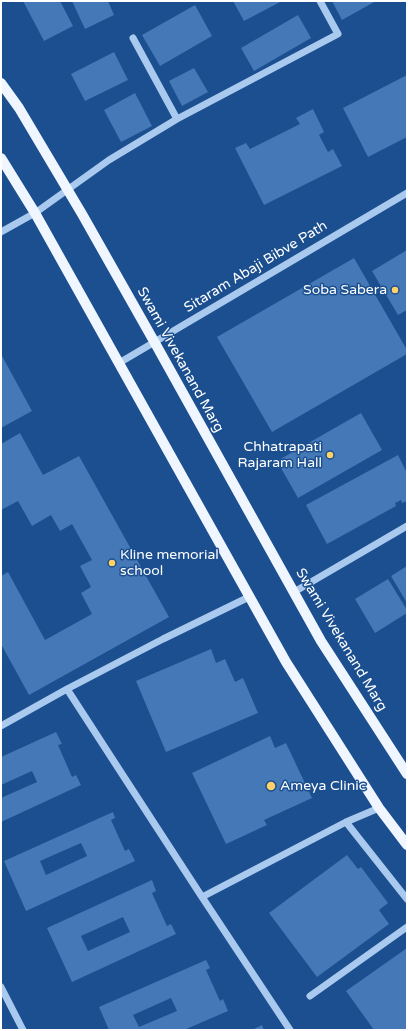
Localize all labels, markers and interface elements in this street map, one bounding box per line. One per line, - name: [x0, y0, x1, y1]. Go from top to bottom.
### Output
- street label: Sitaram Abaji Bibve Path: [181, 218, 331, 316]
- place label: Soba Sabera: [303, 282, 387, 298]
- street label: Swami Vivekanand Marg: [133, 284, 227, 436]
- marker: Soba Sabera: [390, 285, 400, 295]
- place label: Chhatrapati Rajaram Hall: [238, 439, 322, 472]
- marker: Chhatrapati Rajaram Hall: [325, 450, 335, 460]
- place label: Kline memorial school: [120, 547, 219, 580]
- marker: Kline memorial school: [107, 558, 117, 568]
- street label: Swami Vivekanand Marg: [292, 566, 390, 714]
- place label: Ameya Clinic: [280, 778, 366, 794]
- marker: Ameya Clinic: [265, 780, 277, 792]

